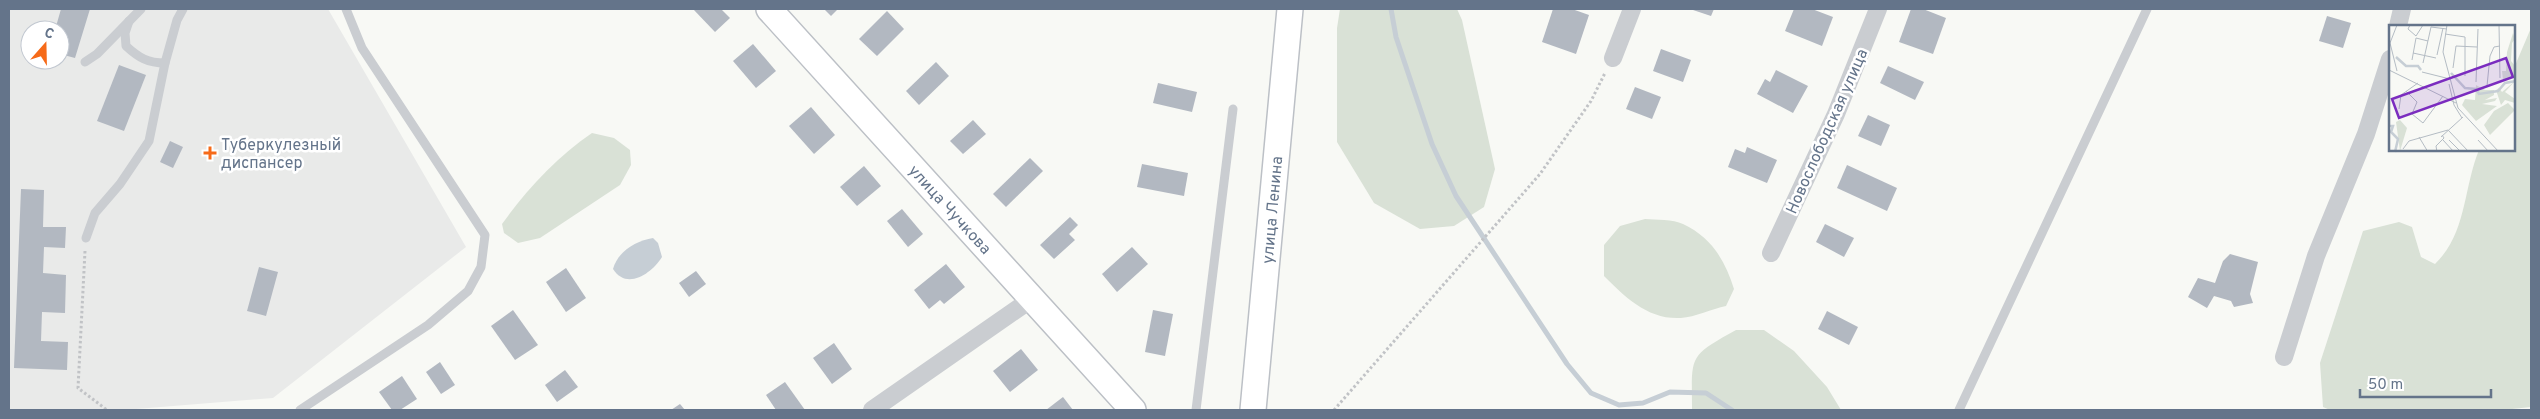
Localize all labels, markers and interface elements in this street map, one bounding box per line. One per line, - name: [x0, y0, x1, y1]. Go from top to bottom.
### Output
- north arrow: [20, 20, 70, 70]
- text: С: [42, 25, 56, 44]
- inset map: [2389, 25, 2515, 151]
- street label: Новослободская улица: [1782, 46, 1873, 217]
- place label: Туберкулезный диспансер: [221, 136, 341, 174]
- marker: Туберкулезный диспансер: [203, 146, 217, 160]
- street label: улица Ленина: [1259, 155, 1288, 265]
- street label: улица Чучкова: [903, 161, 995, 259]
- scale bar: [2360, 366, 2491, 398]
- text: 50 m: [2368, 376, 2403, 395]

